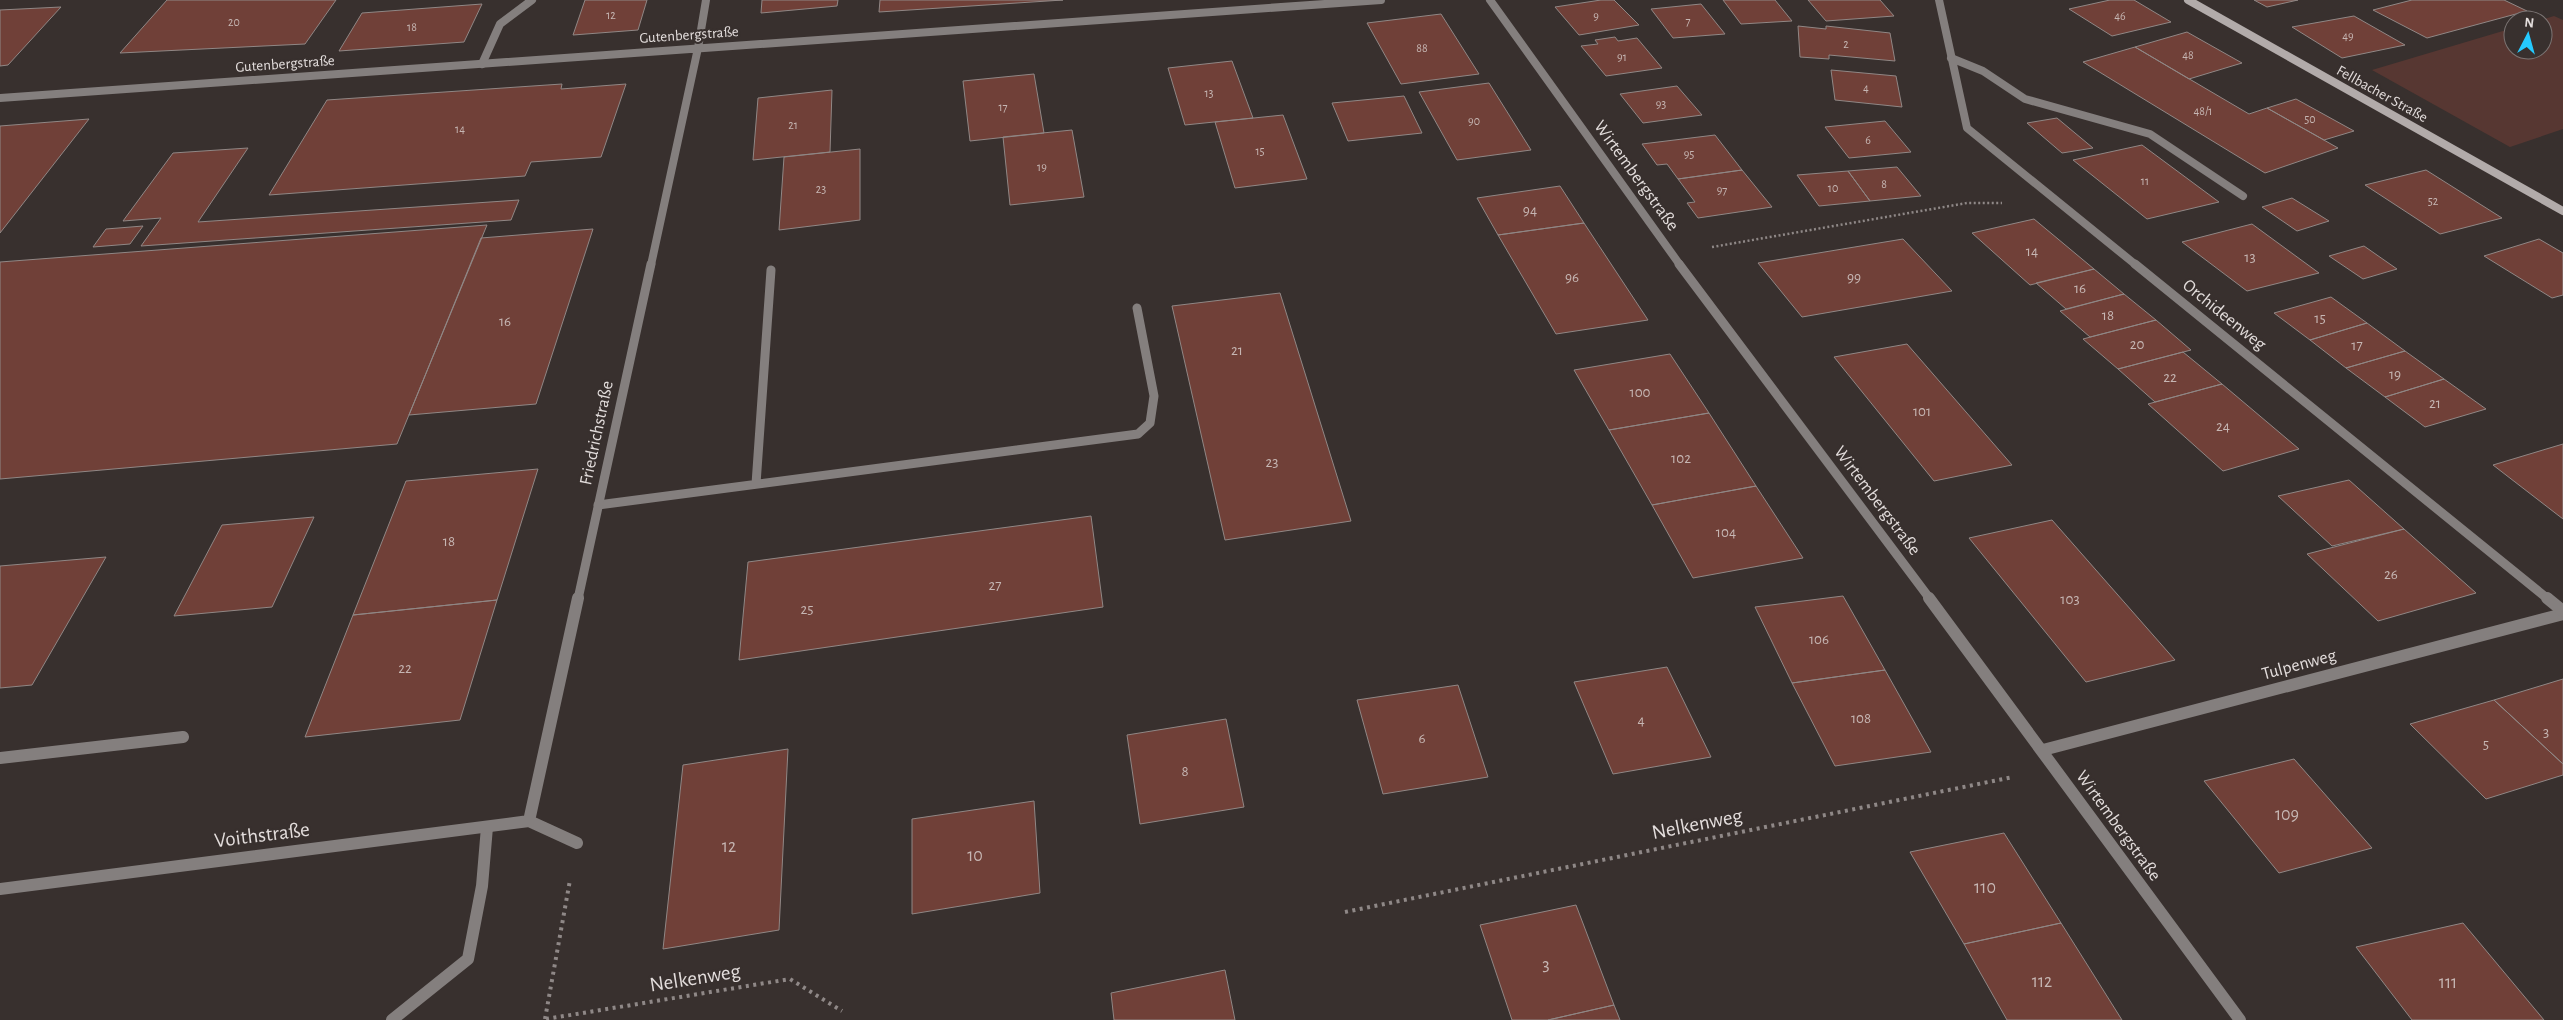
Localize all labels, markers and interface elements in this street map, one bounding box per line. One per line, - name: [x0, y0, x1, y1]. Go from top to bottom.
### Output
- house number: 12: [606, 9, 616, 21]
- house number: 9: [1593, 10, 1599, 22]
- house number: 46: [2114, 10, 2126, 22]
- north arrow: [2503, 10, 2553, 60]
- house number: 7: [1685, 15, 1691, 27]
- house number: 20: [228, 16, 240, 28]
- text: N: [2524, 16, 2535, 31]
- house number: 18: [407, 21, 417, 33]
- street label: Gutenbergstraße: [639, 24, 739, 46]
- house number: 49: [2342, 30, 2354, 42]
- house number: 2: [1843, 38, 1849, 50]
- house number: 88: [1416, 42, 1428, 54]
- house number: 48: [2182, 49, 2194, 61]
- house number: 91: [1617, 51, 1627, 63]
- street label: Gutenbergstraße: [235, 53, 335, 75]
- street label: Fellbacher Straße: [2334, 63, 2430, 125]
- house number: 4: [1863, 82, 1869, 94]
- house number: 13: [1204, 87, 1214, 99]
- house number: 93: [1656, 98, 1666, 110]
- house number: 17: [998, 101, 1008, 113]
- house number: 48/1: [2193, 105, 2213, 117]
- house number: 50: [2304, 113, 2316, 125]
- house number: 90: [1468, 115, 1480, 127]
- street label: Wirtembergstraße: [1590, 118, 1682, 234]
- house number: 21: [788, 119, 798, 131]
- house number: 14: [455, 123, 465, 135]
- house number: 6: [1865, 134, 1871, 146]
- house number: 15: [1255, 145, 1265, 157]
- house number: 95: [1684, 148, 1694, 160]
- house number: 19: [1037, 161, 1047, 173]
- house number: 11: [2141, 175, 2149, 187]
- house number: 8: [1881, 178, 1887, 190]
- house number: 10: [1828, 182, 1838, 194]
- house number: 23: [816, 183, 826, 195]
- house number: 97: [1717, 184, 1727, 196]
- house number: 52: [2428, 195, 2439, 207]
- house number: 94: [1523, 203, 1537, 218]
- house number: 14: [2026, 244, 2038, 259]
- house number: 13: [2244, 250, 2256, 265]
- house number: 96: [1565, 270, 1579, 285]
- house number: 99: [1847, 270, 1861, 285]
- street label: Orchideenweg: [2179, 276, 2269, 354]
- house number: 16: [2074, 281, 2086, 296]
- house number: 18: [2102, 308, 2114, 323]
- house number: 15: [2314, 311, 2326, 326]
- house number: 16: [499, 314, 511, 329]
- house number: 20: [2130, 337, 2144, 352]
- house number: 17: [2351, 338, 2363, 353]
- house number: 21: [1231, 343, 1243, 358]
- house number: 19: [2389, 367, 2401, 382]
- house number: 22: [2163, 370, 2177, 385]
- street label: Friedrichstraße: [577, 379, 617, 487]
- house number: 100: [1629, 385, 1651, 400]
- house number: 21: [2429, 396, 2441, 411]
- house number: 101: [1913, 404, 1931, 419]
- house number: 24: [2216, 419, 2230, 434]
- street label: Wirtembergstraße: [1830, 443, 1924, 559]
- house number: 102: [1671, 451, 1691, 466]
- house number: 23: [1265, 455, 1279, 470]
- house number: 104: [1716, 525, 1736, 540]
- house number: 18: [443, 534, 455, 549]
- house number: 26: [2384, 567, 2398, 582]
- house number: 27: [988, 578, 1002, 593]
- house number: 103: [2060, 592, 2080, 607]
- house number: 25: [800, 602, 814, 617]
- house number: 106: [1809, 632, 1829, 647]
- street label: Tulpenweg: [2260, 646, 2338, 684]
- house number: 22: [398, 661, 412, 676]
- house number: 108: [1851, 711, 1871, 726]
- house number: 4: [1637, 713, 1645, 728]
- house number: 3: [2543, 725, 2549, 740]
- house number: 6: [1418, 731, 1426, 746]
- house number: 5: [2483, 737, 2489, 752]
- house number: 8: [1181, 764, 1189, 779]
- street label: Wirtembergstraße: [2072, 768, 2164, 884]
- street label: Nelkenweg: [1650, 805, 1745, 843]
- house number: 109: [2275, 806, 2299, 824]
- street label: Voithstraße: [213, 819, 311, 851]
- house number: 12: [722, 838, 736, 856]
- house number: 10: [967, 847, 983, 865]
- house number: 110: [1974, 879, 1996, 897]
- house number: 3: [1542, 956, 1550, 974]
- street label: Nelkenweg: [648, 960, 743, 996]
- house number: 112: [2032, 973, 2052, 991]
- house number: 111: [2439, 974, 2457, 992]

